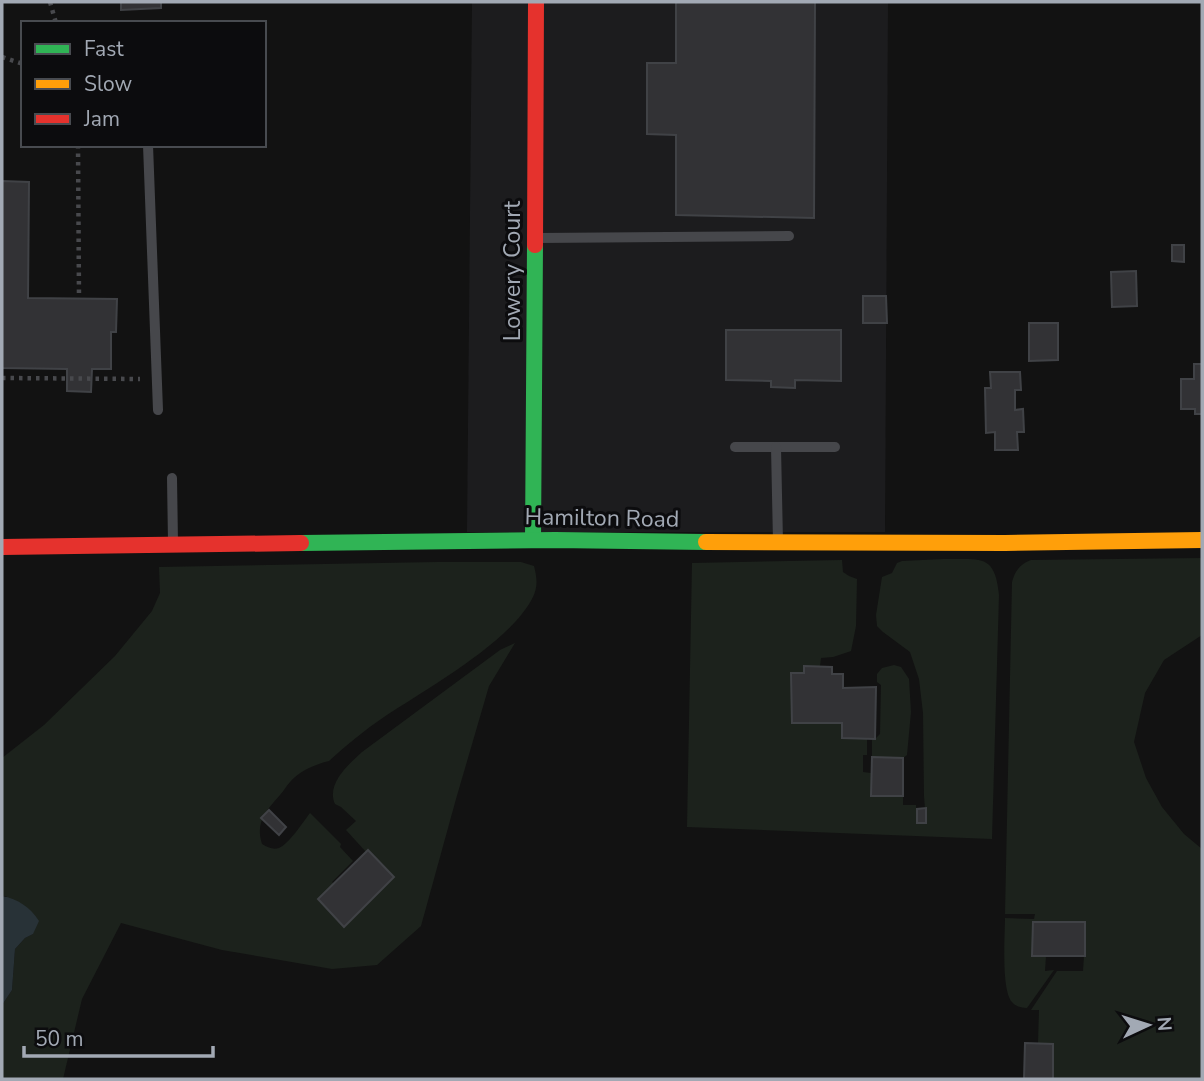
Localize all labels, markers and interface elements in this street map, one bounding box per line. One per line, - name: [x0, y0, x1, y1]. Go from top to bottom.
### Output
- legend: [21, 21, 266, 147]
- text: Fast: [84, 35, 124, 63]
- text: Slow: [84, 70, 133, 98]
- text: Jam: [83, 105, 120, 133]
- street label: Lowery Court: [497, 200, 528, 341]
- street label: Hamilton Road: [524, 501, 680, 535]
- north arrow: [1113, 990, 1183, 1060]
- scale bar: [24, 1014, 214, 1058]
- text: N: [1150, 1016, 1177, 1032]
- text: 50 m: [35, 1025, 84, 1053]

